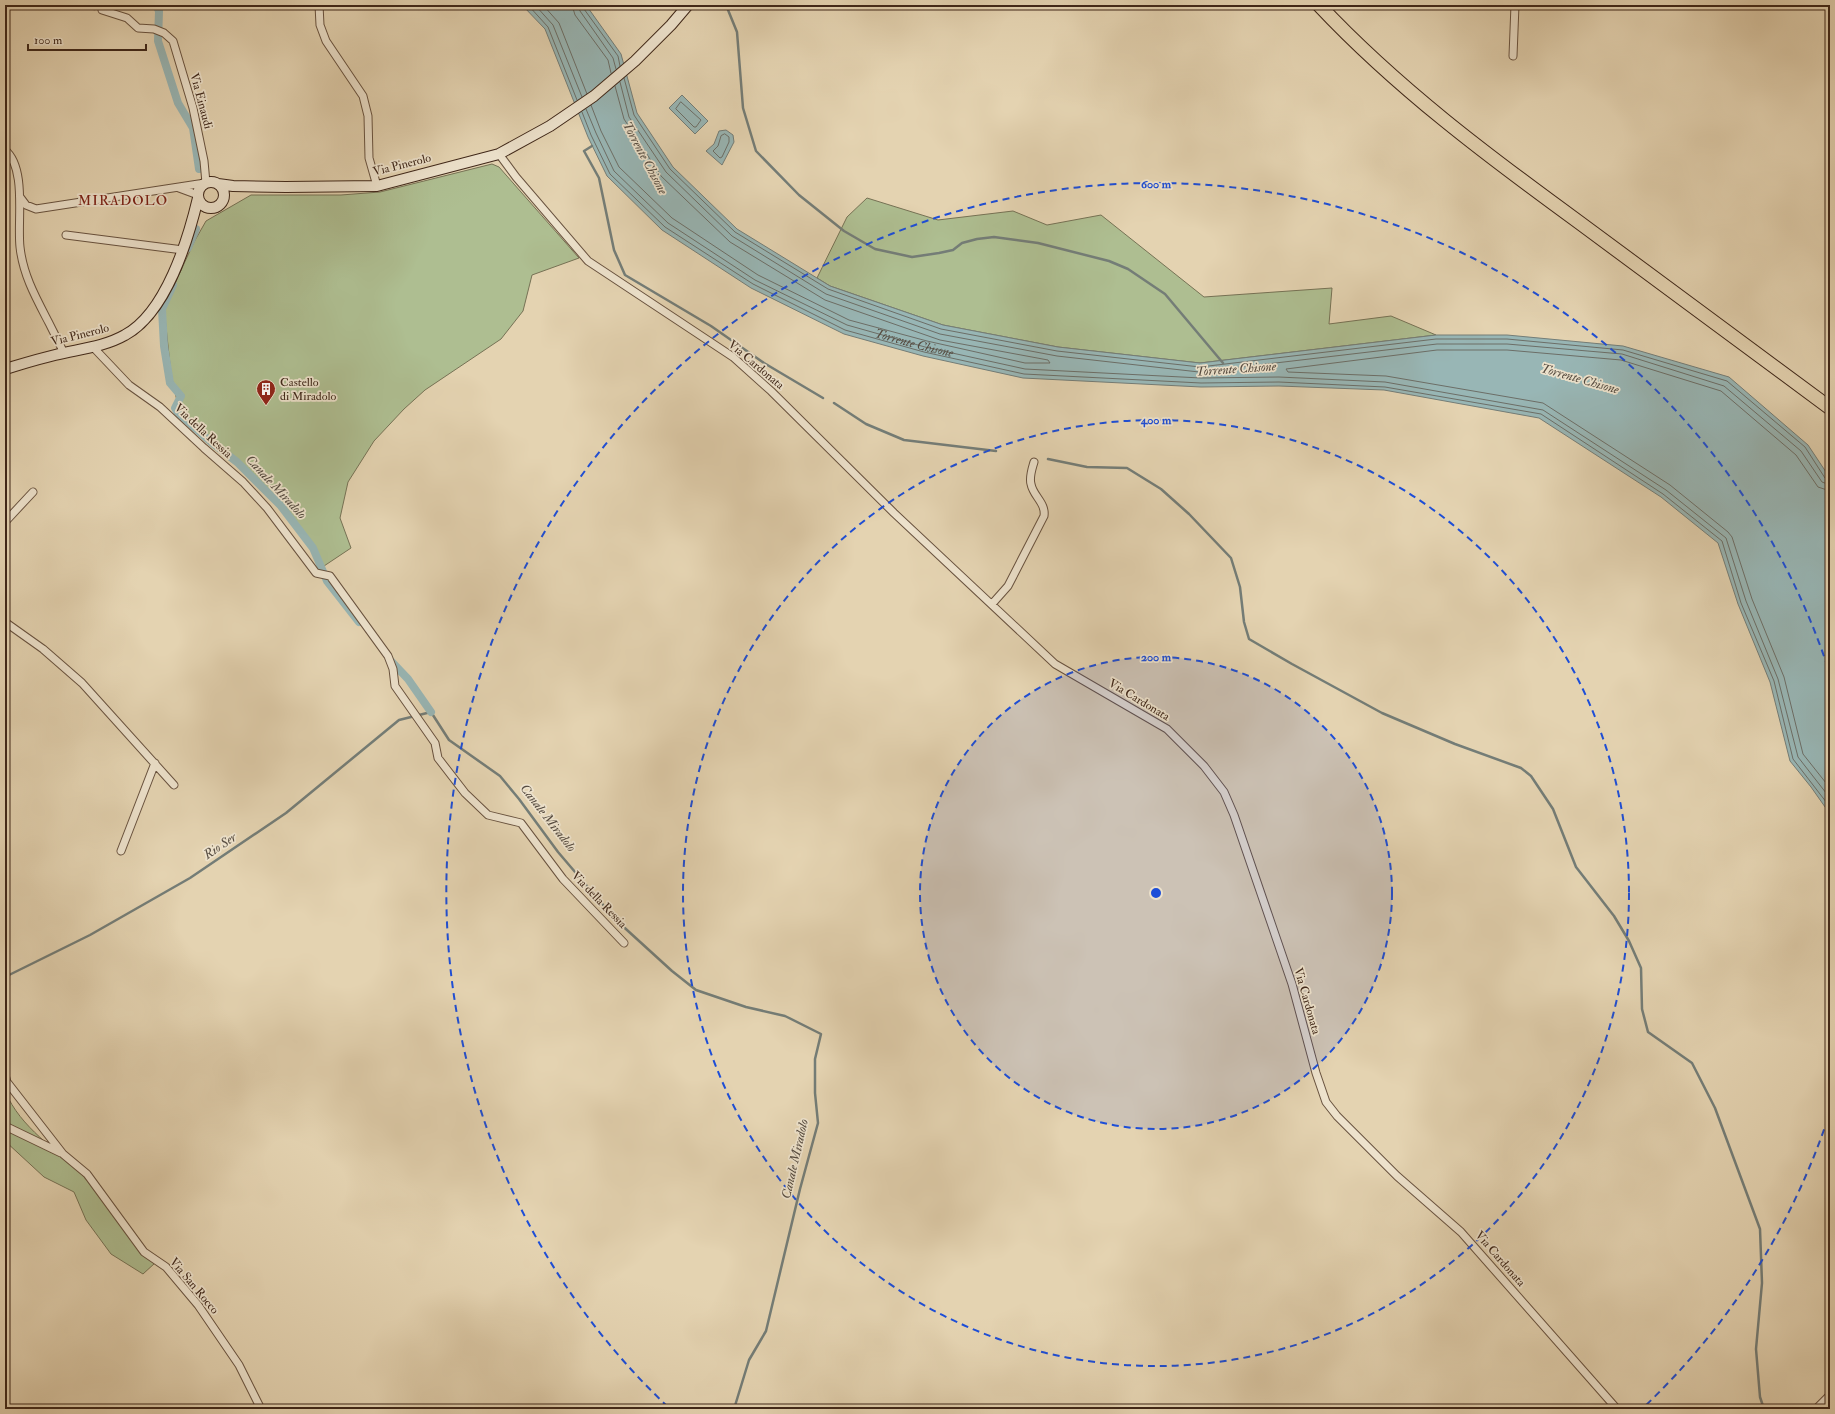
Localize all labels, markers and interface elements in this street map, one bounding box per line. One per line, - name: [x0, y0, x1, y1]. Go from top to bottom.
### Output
- scale bar: [28, 26, 146, 52]
- text: 100 m: [34, 33, 63, 48]
- street label: Via Einaudi: [186, 71, 216, 131]
- water label: Torrente Chisone: [619, 119, 671, 198]
- street label: Via Pinerolo: [371, 150, 433, 179]
- text: 600 m: [1141, 177, 1172, 192]
- district label: MIRADOLO: [78, 192, 168, 209]
- street label: Via Pinerolo: [49, 320, 111, 349]
- water label: Torrente Chisone: [873, 325, 955, 361]
- street label: Via Cardonata: [725, 337, 788, 394]
- water label: Torrente Chisone: [1195, 358, 1277, 380]
- water label: Torrente Chisone: [1539, 360, 1621, 398]
- place label: Castello di Miradolo: [280, 375, 336, 404]
- building icon: Castello di Miradolo: [255, 378, 277, 406]
- street label: Via della Ressia: [171, 400, 236, 462]
- text: 400 m: [1140, 413, 1172, 428]
- water label: Canale Miradolo: [242, 452, 310, 523]
- text: 200 m: [1141, 650, 1172, 665]
- street label: Via Cardonata: [1106, 676, 1173, 725]
- water label: Canale Miradolo: [517, 781, 580, 855]
- water label: Rio Ser: [200, 829, 240, 863]
- street label: Via della Ressia: [568, 868, 631, 932]
- centre of rings: [1149, 886, 1163, 900]
- street label: Via Cardonata: [1290, 966, 1324, 1037]
- water label: Canale Miradolo: [778, 1117, 812, 1201]
- street label: Via Cardonata: [1472, 1228, 1529, 1291]
- street label: Via San Rocco: [166, 1255, 222, 1317]

